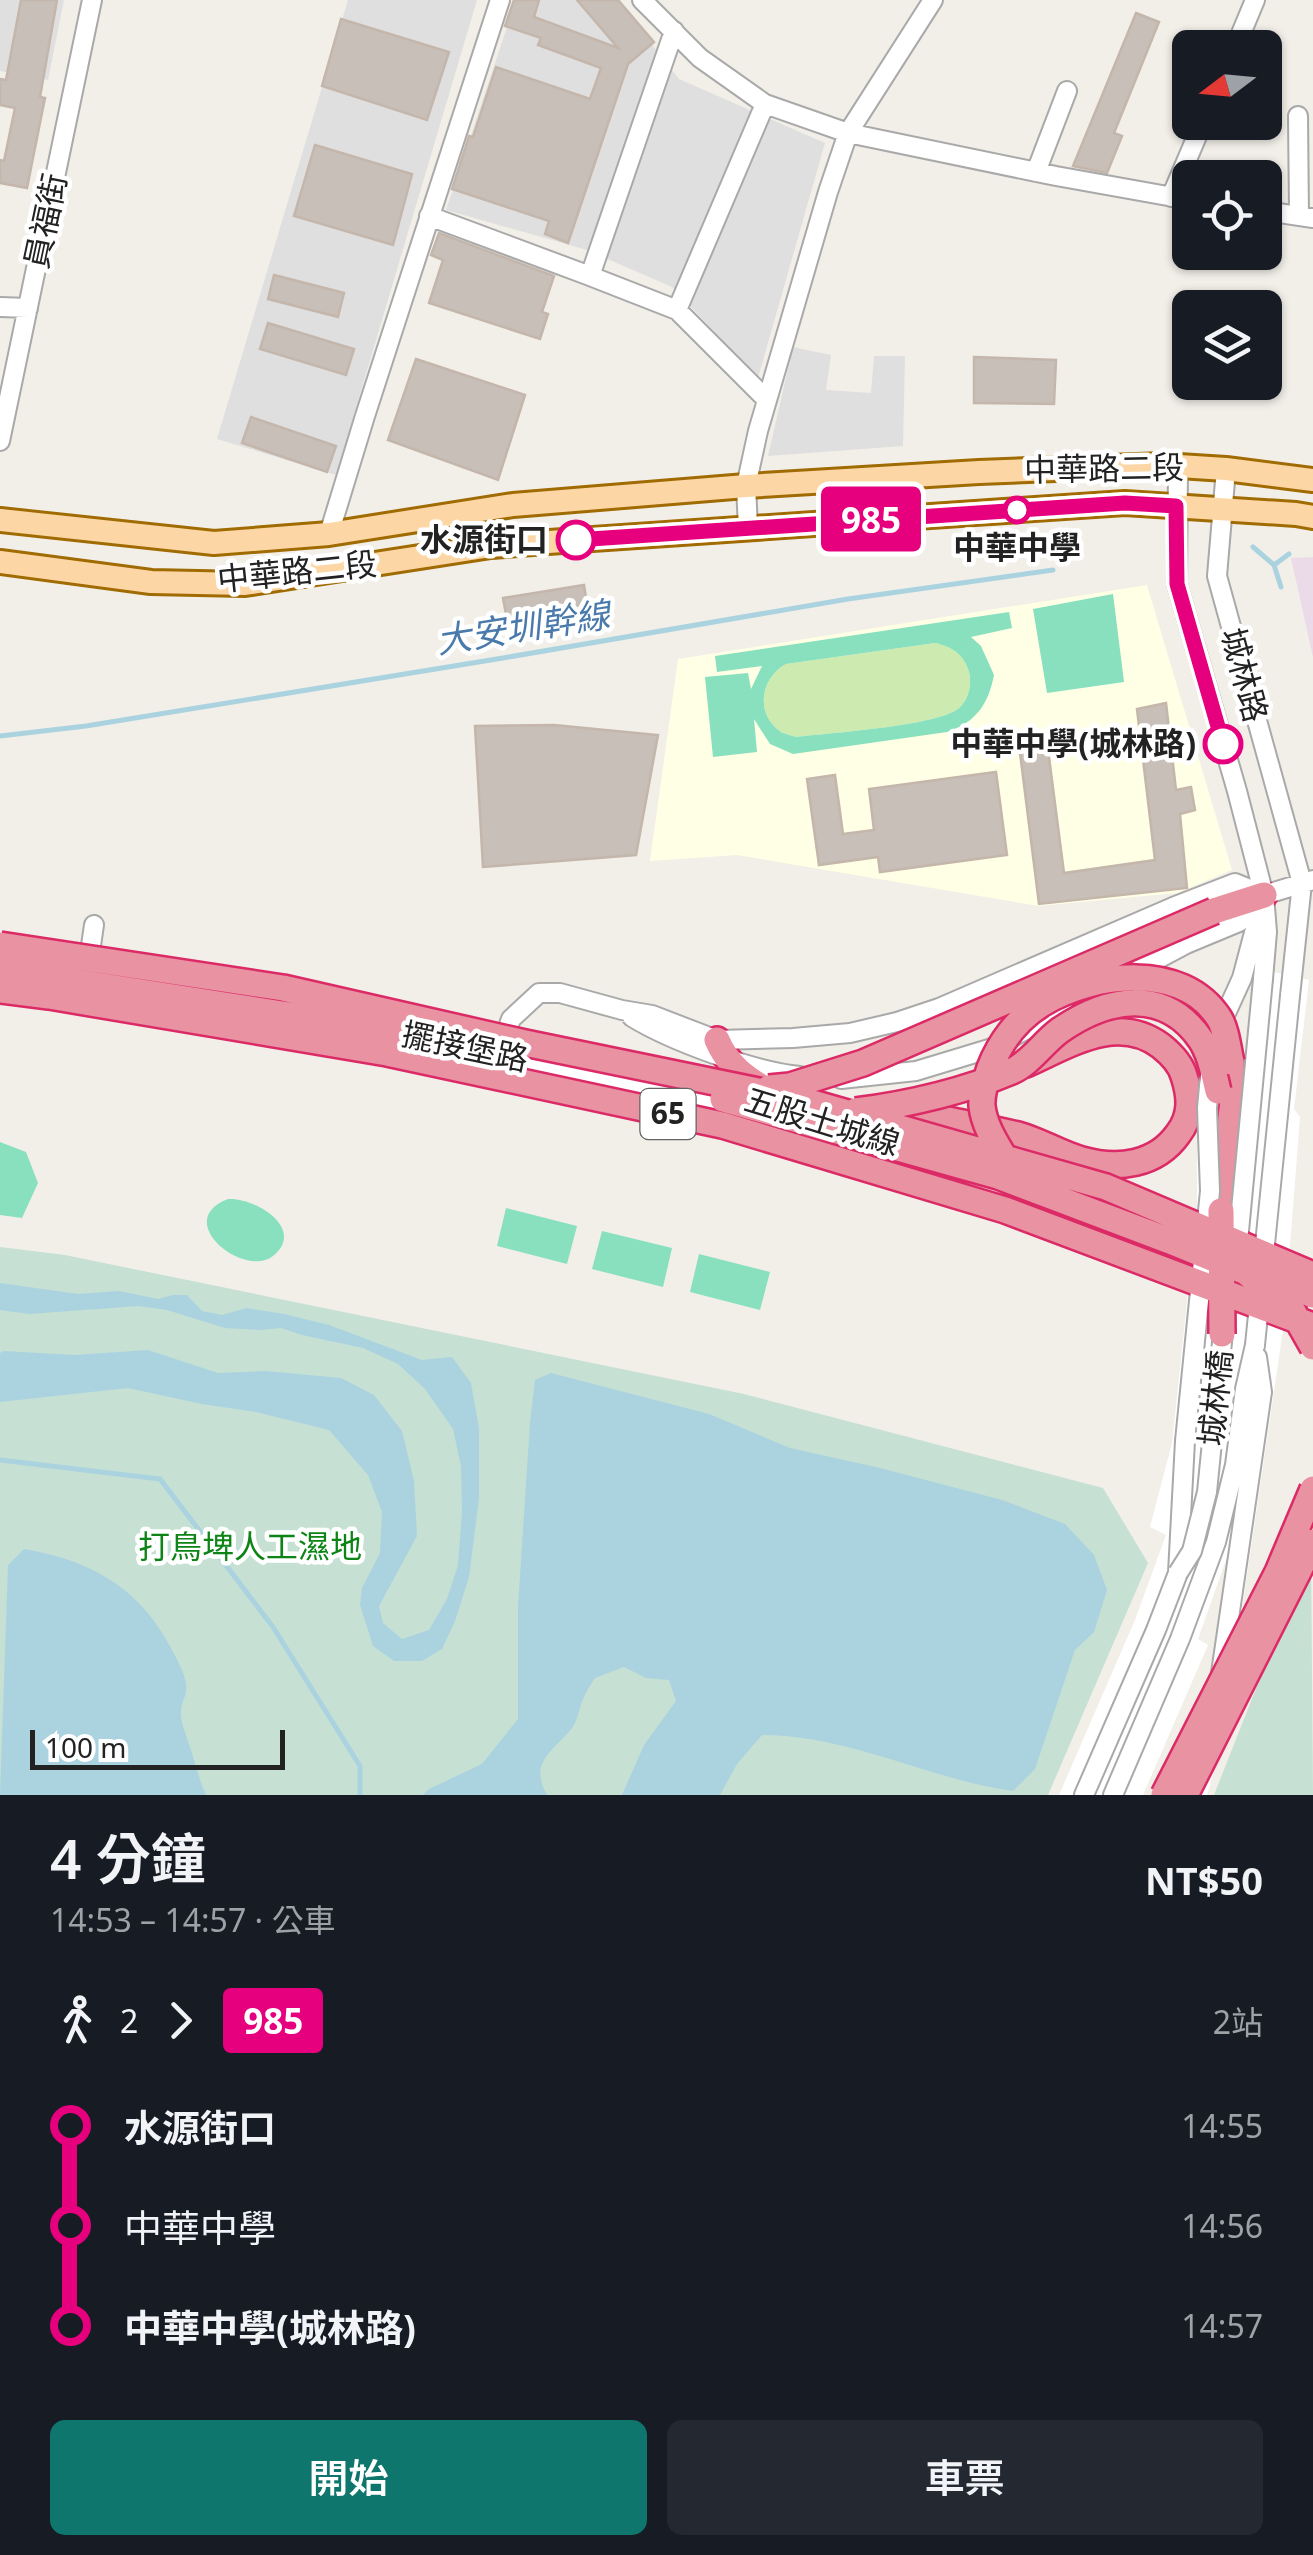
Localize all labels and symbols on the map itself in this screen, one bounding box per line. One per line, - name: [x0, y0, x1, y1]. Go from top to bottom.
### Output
- north arrow: [1172, 30, 1282, 140]
- street label: 員福街: [14, 169, 76, 272]
- street label: 中華路二段: [1024, 445, 1184, 490]
- line badge: 985: [814, 486, 928, 552]
- marker: 中華中學: [1004, 497, 1030, 523]
- place label: 水源街口: [420, 517, 548, 560]
- marker: 水源街口: [557, 521, 595, 559]
- place label: 中華中學: [953, 525, 1081, 568]
- street label: 中華路二段: [215, 541, 379, 600]
- water label: 大安圳幹線: [433, 589, 617, 663]
- street label: 城林路: [1212, 623, 1279, 727]
- place label: 中華中學(城林路): [950, 721, 1196, 764]
- marker: 中華中學(城林路): [1204, 725, 1242, 763]
- street label: 擺接堡路: [398, 1011, 532, 1080]
- street label: 五股土城線: [740, 1077, 905, 1165]
- road number: 65: [640, 1089, 696, 1139]
- street label: 城林橋: [1188, 1348, 1241, 1448]
- park label: 打鳥埤人工濕地: [138, 1524, 362, 1567]
- scale bar: [30, 1725, 285, 1770]

